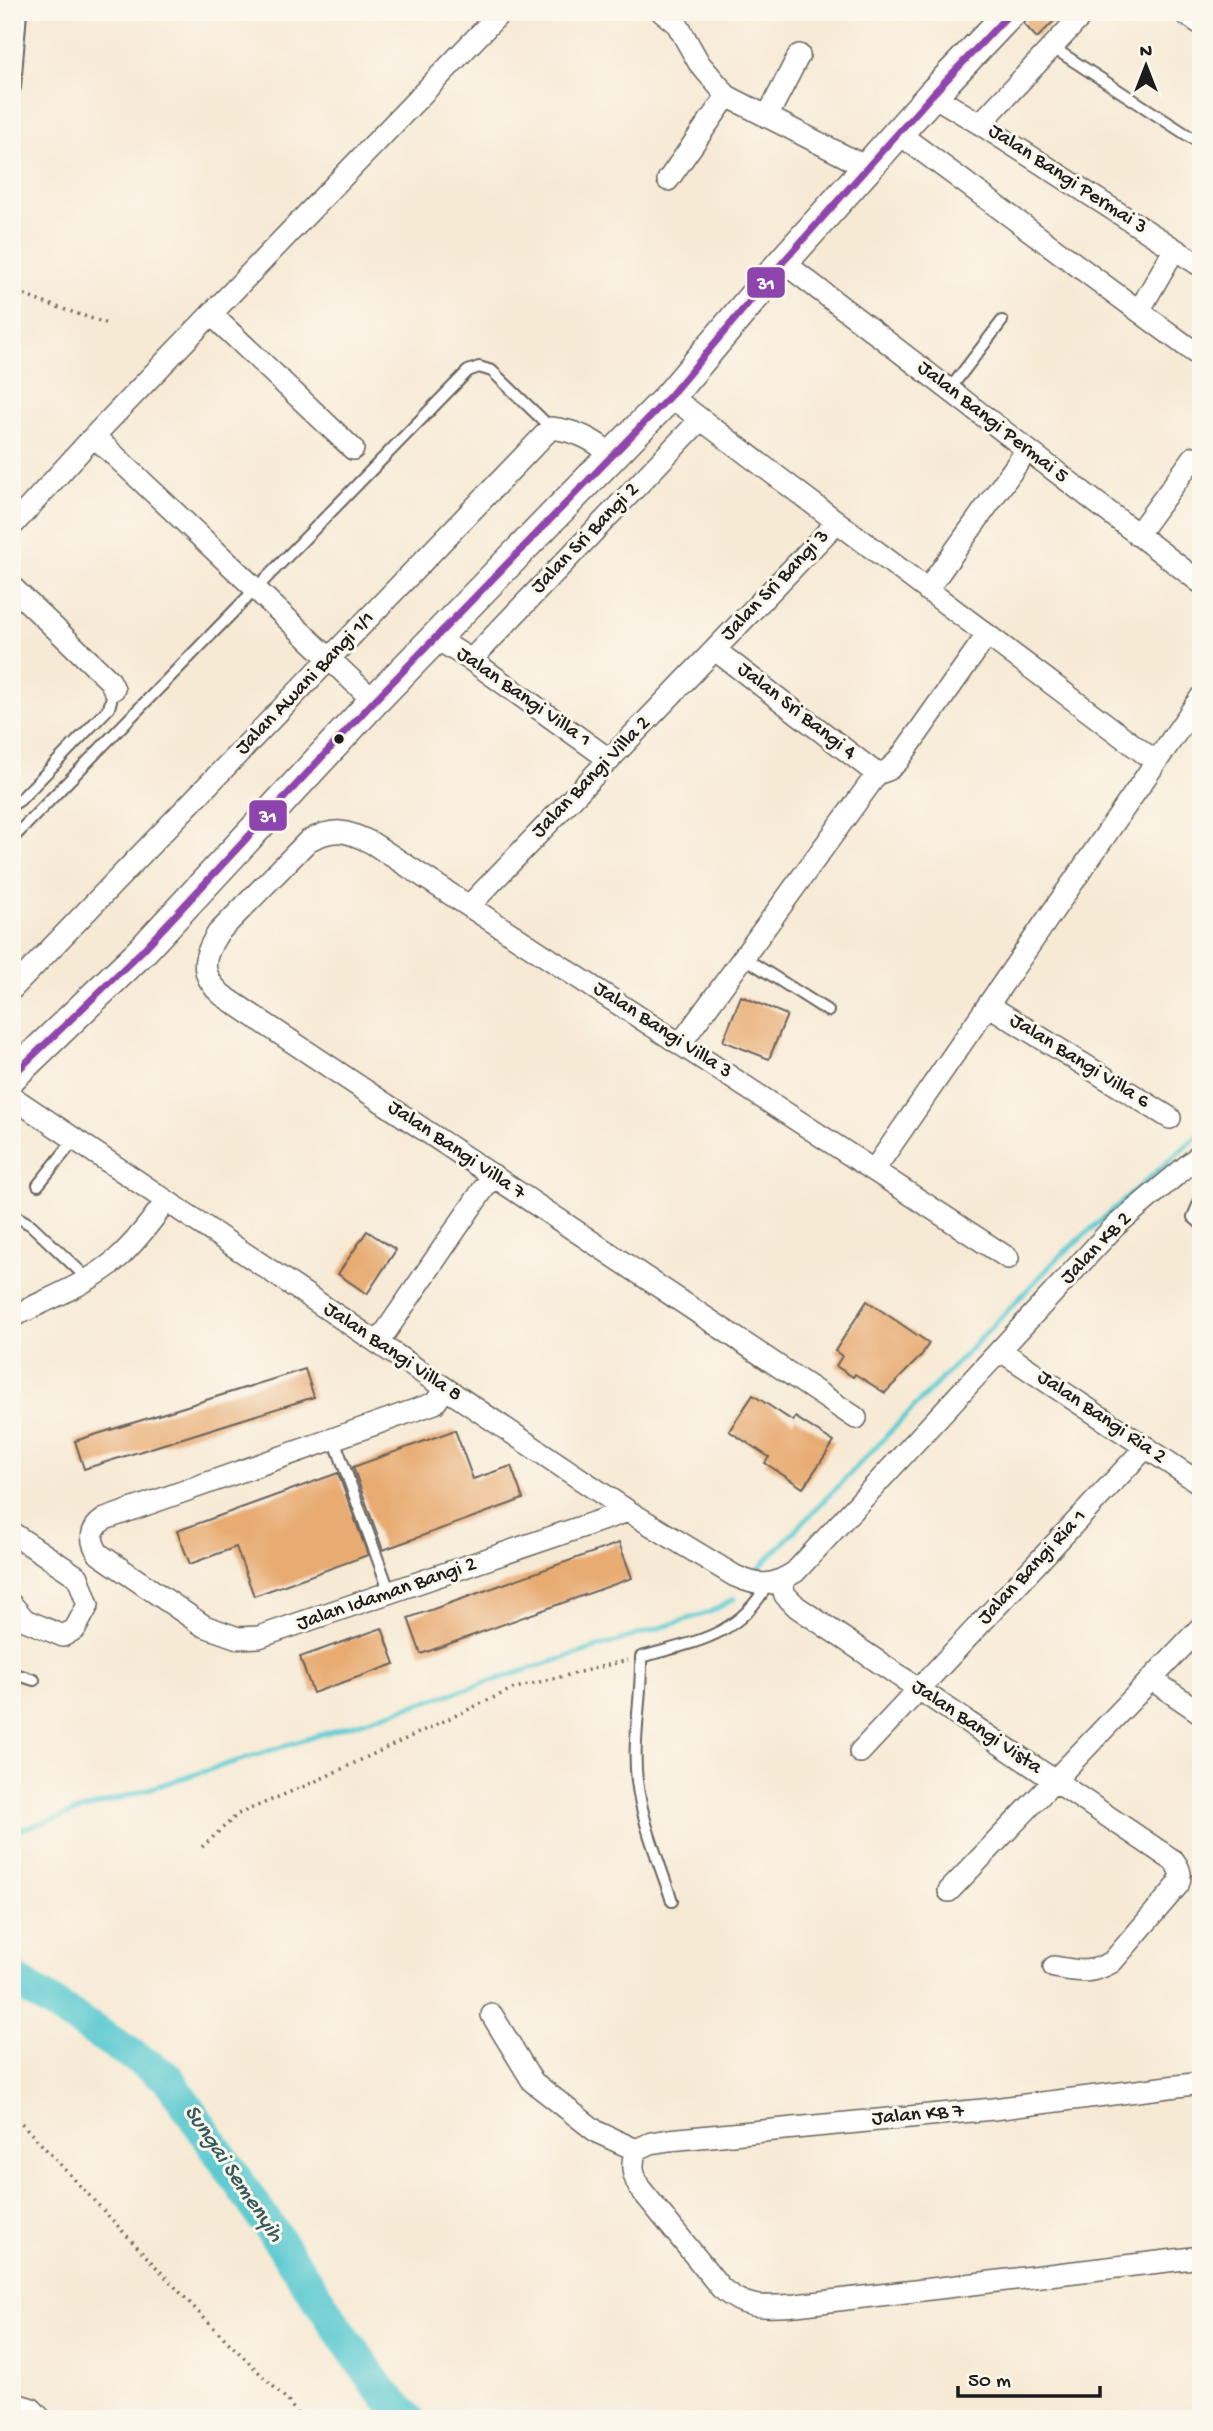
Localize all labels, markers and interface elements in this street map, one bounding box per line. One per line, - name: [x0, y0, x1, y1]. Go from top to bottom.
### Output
- north arrow: [1112, 32, 1182, 102]
- text: N: [1140, 41, 1152, 64]
- street label: Jalan Bangi Permai 3: [983, 119, 1151, 241]
- line badge: 31: [746, 266, 786, 299]
- text: 31: [756, 274, 775, 297]
- street label: Jalan Bangi Permai 5: [911, 356, 1073, 490]
- street label: Jalan Sri Bangi 2: [527, 478, 645, 600]
- street label: Jalan Sri Bangi 3: [716, 525, 836, 647]
- street label: Jalan Awani Bangi 1/1: [231, 607, 381, 761]
- street label: Jalan Bangi Villa 1: [451, 642, 595, 754]
- street label: Jalan Sri Bangi 4: [731, 658, 861, 766]
- street label: Jalan Bangi Villa 2: [527, 712, 657, 844]
- unlabelled marker: [332, 732, 346, 746]
- line badge: 31: [248, 799, 288, 832]
- text: 31: [258, 807, 277, 830]
- street label: Jalan Bangi Villa 3: [588, 977, 736, 1085]
- street label: Jalan Bangi Villa 6: [1004, 1009, 1154, 1115]
- street label: Jalan Bangi Villa 7: [382, 1096, 531, 1207]
- street label: Jalan KB 2: [1056, 1207, 1138, 1291]
- street label: Jalan Bangi Villa 8: [318, 1297, 466, 1409]
- street label: Jalan Bangi Ria 2: [1032, 1366, 1170, 1470]
- street label: Jalan Bangi Ria 1: [973, 1505, 1093, 1631]
- street label: Jalan Idaman Bangi 2: [294, 1552, 480, 1638]
- street label: Jalan Bangi Vista: [906, 1675, 1047, 1782]
- street label: Jalan KB 7: [871, 2099, 966, 2132]
- water label: Sungai Semenyih: [177, 2101, 289, 2248]
- scale bar: [958, 2354, 1099, 2398]
- text: 50 m: [968, 2370, 1011, 2395]

